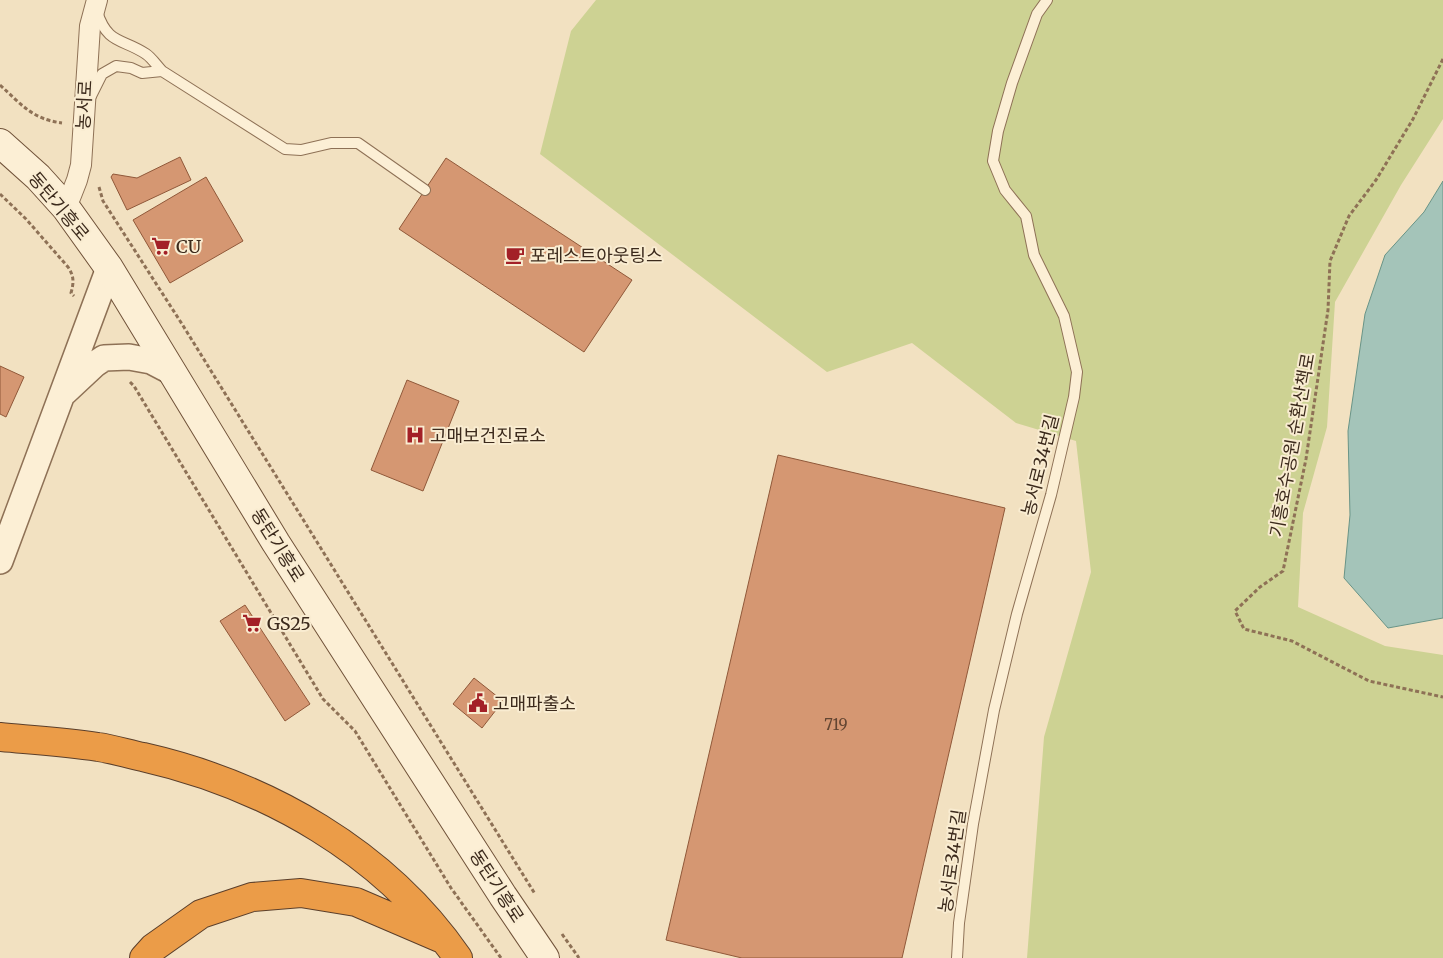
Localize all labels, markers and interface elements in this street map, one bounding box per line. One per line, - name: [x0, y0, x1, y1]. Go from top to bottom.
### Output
- street label: 농서로: [71, 80, 97, 130]
- street label: 동탄기흥로: [24, 167, 94, 245]
- supermarket icon: CU: [150, 235, 172, 257]
- place label: CU: [176, 235, 202, 258]
- cafe icon: 포레스트아웃팅스: [504, 244, 526, 266]
- place label: 포레스트아웃팅스: [530, 244, 662, 267]
- street label: 기흥호수공원 순환산책로: [1264, 351, 1320, 539]
- street label: 농서로34번길: [1016, 412, 1064, 518]
- hospital icon: 고매보건진료소: [404, 424, 426, 446]
- place label: 고매보건진료소: [430, 424, 546, 447]
- street label: 동탄기흥로: [246, 504, 310, 586]
- supermarket icon: GS25: [241, 612, 263, 634]
- place label: GS25: [267, 612, 311, 635]
- public building icon: 고매파출소: [467, 692, 489, 714]
- place label: 고매파출소: [493, 692, 576, 715]
- house number: 719: [824, 715, 848, 734]
- street label: 농서로34번길: [933, 808, 971, 914]
- street label: 동탄기흥로: [465, 845, 529, 927]

